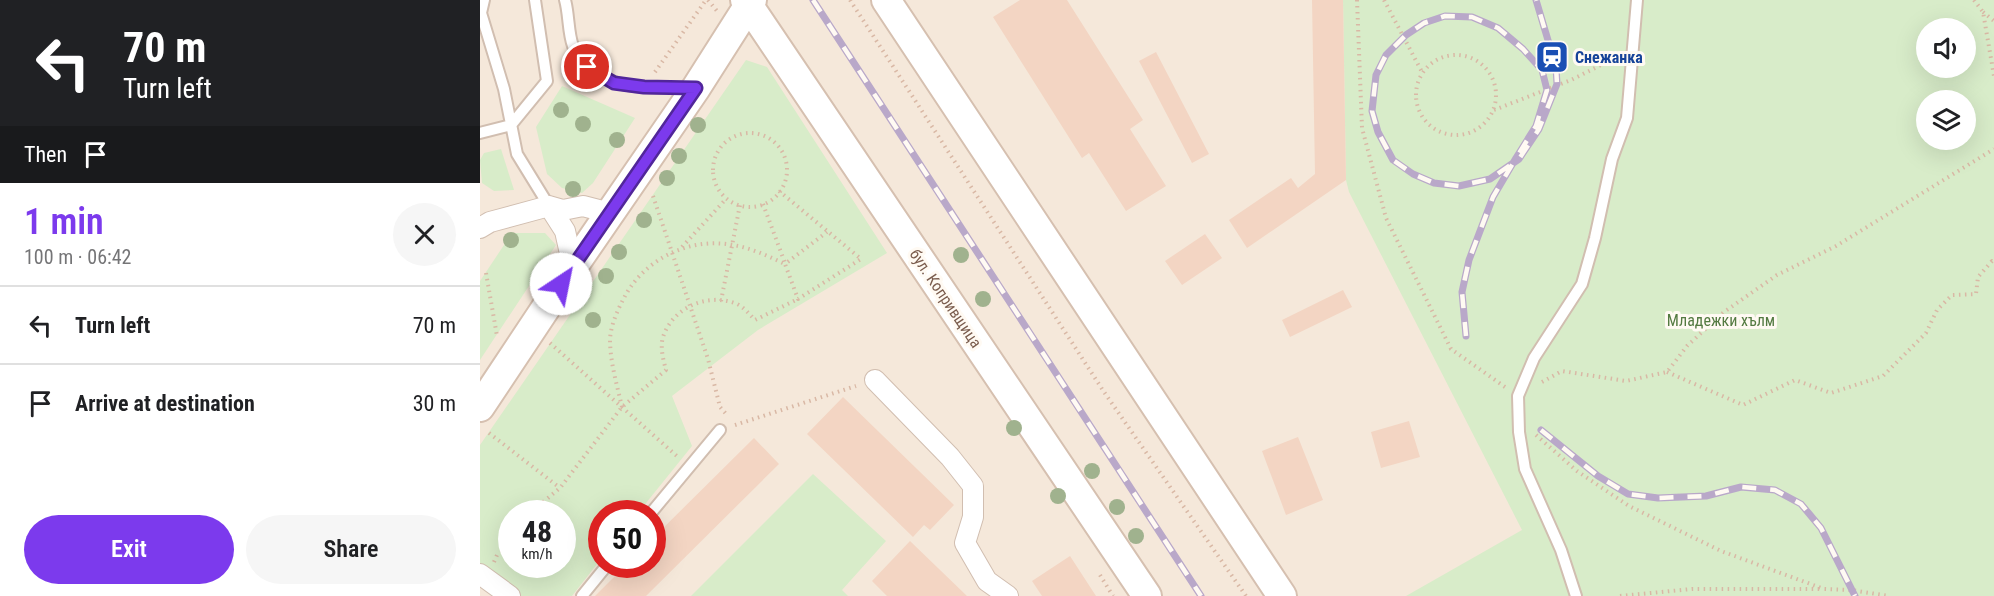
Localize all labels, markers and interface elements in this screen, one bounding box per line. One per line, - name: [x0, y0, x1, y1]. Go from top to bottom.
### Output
- map controls: [1916, 18, 1976, 150]
- button: sound: [1916, 18, 1976, 78]
- text: 70 m: [123, 23, 206, 72]
- icon: left: [24, 24, 102, 102]
- station icon: Снежанка: [1534, 39, 1570, 75]
- pin: [561, 41, 612, 92]
- place label: Снежанка: [1575, 48, 1643, 67]
- icon: arrive: [570, 50, 603, 83]
- text: Turn left: [123, 73, 212, 105]
- button: layers: [1916, 90, 1976, 150]
- icon: arrive: [79, 138, 112, 171]
- text: Then: [24, 142, 67, 167]
- text: 1 min: [24, 201, 104, 243]
- button: close: [393, 203, 456, 266]
- text: 100 m · 06:42: [24, 245, 131, 269]
- street label: бул. Копривщица: [906, 245, 986, 351]
- position arrow: [529, 252, 593, 316]
- icon: left: [24, 309, 57, 342]
- park label: Младежки хълм: [1667, 311, 1775, 330]
- text: Turn left: [75, 313, 150, 338]
- text: 70 m: [413, 313, 456, 338]
- icon: arrive: [24, 387, 57, 420]
- text: Arrive at destination: [75, 391, 255, 416]
- text: 30 m: [413, 391, 456, 416]
- speed limit sign: 50: [588, 500, 666, 578]
- text: 48: [522, 514, 552, 549]
- button: Exit: [24, 515, 234, 584]
- button: Share: [246, 515, 456, 584]
- text: km/h: [522, 545, 552, 563]

